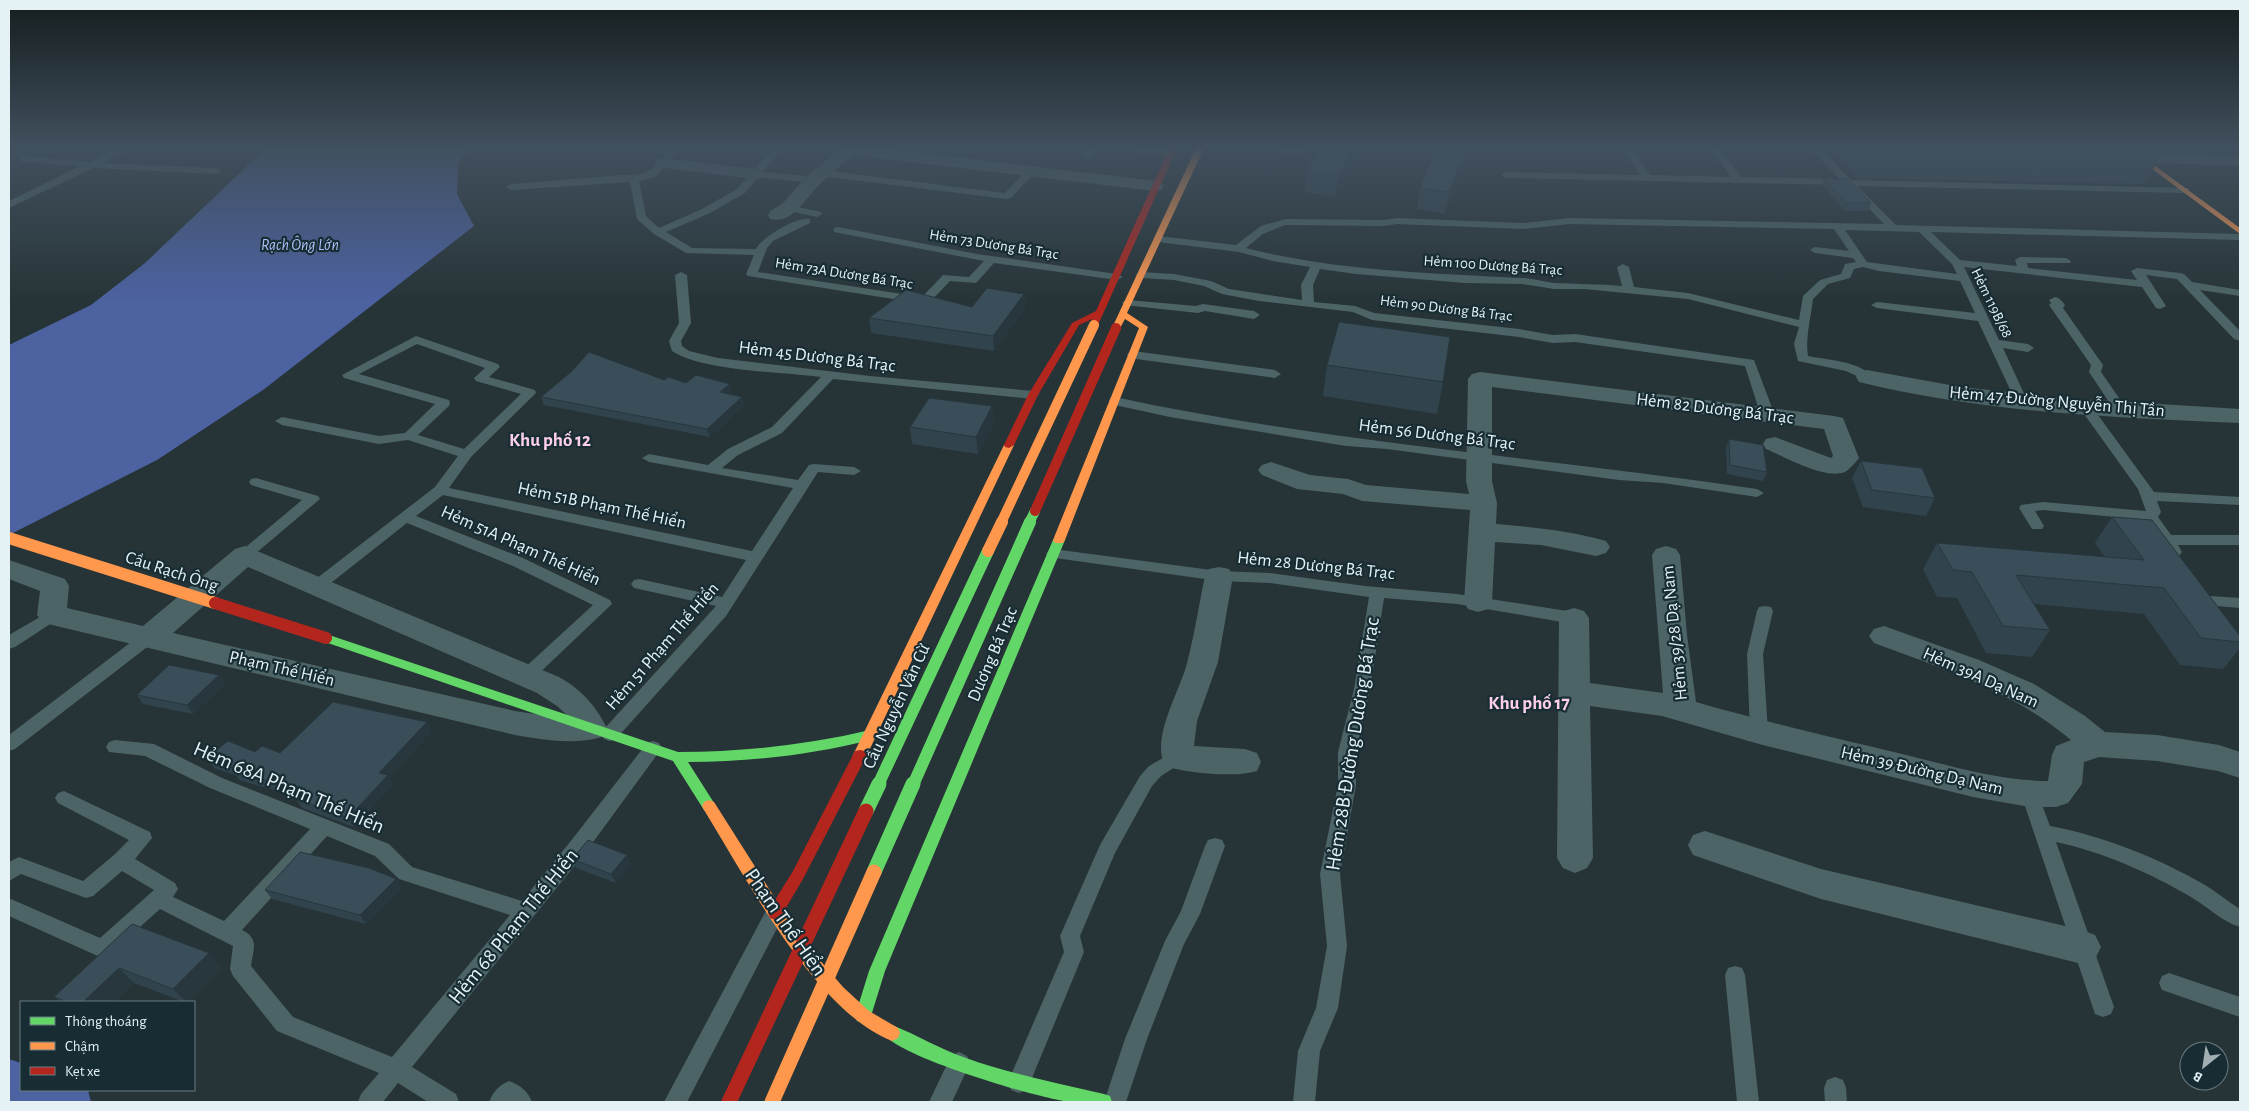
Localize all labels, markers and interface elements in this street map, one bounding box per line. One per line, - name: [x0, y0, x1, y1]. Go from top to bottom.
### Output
- street label: Hẻm 73 Dương Bá Trạc: [928, 227, 1060, 262]
- water label: Rạch Ông Lớn: [261, 235, 339, 253]
- street label: Hẻm 100 Dương Bá Trạc: [1423, 253, 1563, 278]
- street label: Hẻm 73A Dương Bá Trạc: [774, 255, 914, 292]
- street label: Hẻm 119B/68: [1968, 266, 2015, 340]
- street label: Hẻm 90 Dương Bá Trạc: [1379, 293, 1513, 324]
- street label: Hẻm 45 Dương Bá Trạc: [737, 338, 896, 376]
- street label: Hẻm 47 Đường Nguyễn Thị Tần: [1948, 382, 2166, 420]
- street label: Hẻm 82 Dương Bá Trạc: [1635, 390, 1795, 428]
- street label: Hẻm 56 Dương Bá Trạc: [1358, 416, 1516, 454]
- district label: Khu phố 12: [509, 430, 591, 450]
- street label: Hẻm 51B Phạm Thế Hiển: [516, 477, 688, 533]
- street label: Hẻm 51A Phạm Thế Hiển: [438, 501, 604, 589]
- street label: Cầu Rạch Ông: [123, 546, 222, 595]
- street label: Hẻm 28 Dương Bá Trạc: [1236, 549, 1396, 583]
- street label: Hẻm 39/28 Dạ Nam: [1659, 564, 1691, 701]
- street label: Hẻm 51 Phạm Thế Hiển: [601, 578, 723, 714]
- street label: Dương Bá Trạc: [965, 604, 1021, 704]
- street label: Hẻm 28B Đường Dương Bá Trạc: [1322, 616, 1383, 872]
- street label: Cầu Nguyễn Văn Cừ: [858, 640, 934, 772]
- street label: Hẻm 39A Dạ Nam: [1920, 644, 2041, 711]
- street label: Phạm Thế Hiển: [227, 646, 337, 690]
- district label: Khu phố 17: [1488, 693, 1570, 713]
- street label: Hẻm 68A Phạm Thế Hiển: [190, 737, 388, 837]
- street label: Hẻm 39 Đường Dạ Nam: [1839, 744, 2004, 798]
- street label: Hẻm 68 Phạm Thế Hiển: [444, 844, 582, 1008]
- street label: Phạm Thế Hiển: [741, 864, 831, 980]
- legend: [20, 1001, 195, 1091]
- text: Thông thoáng: [65, 1014, 147, 1029]
- text: Chậm: [65, 1039, 99, 1054]
- north arrow: [2179, 1041, 2229, 1091]
- text: Kẹt xe: [65, 1064, 100, 1079]
- text: B: [2191, 1068, 2205, 1084]

